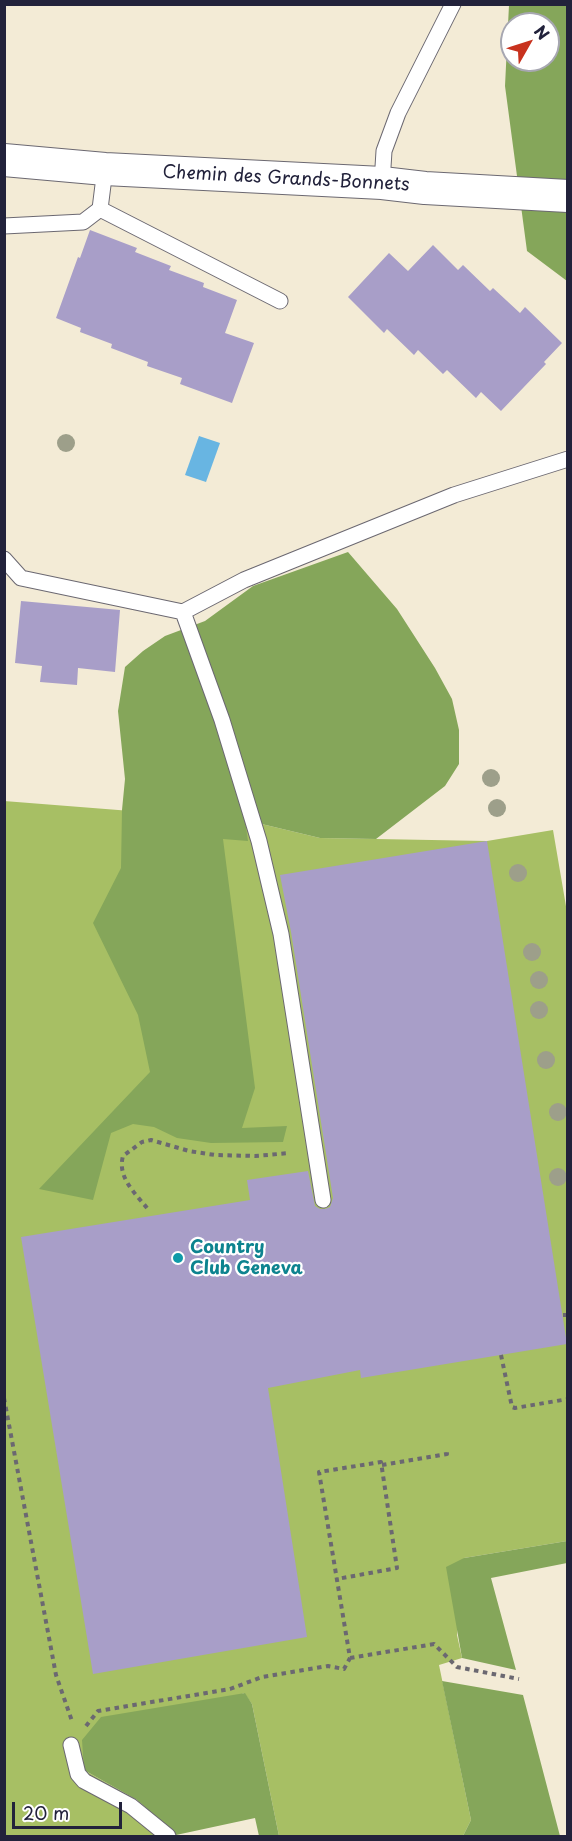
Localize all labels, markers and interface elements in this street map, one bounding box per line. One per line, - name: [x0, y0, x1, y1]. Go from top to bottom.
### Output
- north arrow: [500, 12, 560, 72]
- text: N: [529, 19, 556, 44]
- street label: Chemin des Grands-Bonnets: [162, 162, 410, 196]
- place label: Country Club Geneva: [190, 1237, 303, 1280]
- marker: Country Club Geneva: [171, 1251, 185, 1265]
- scale bar: [15, 1790, 124, 1828]
- text: 20 m: [23, 1799, 69, 1826]

